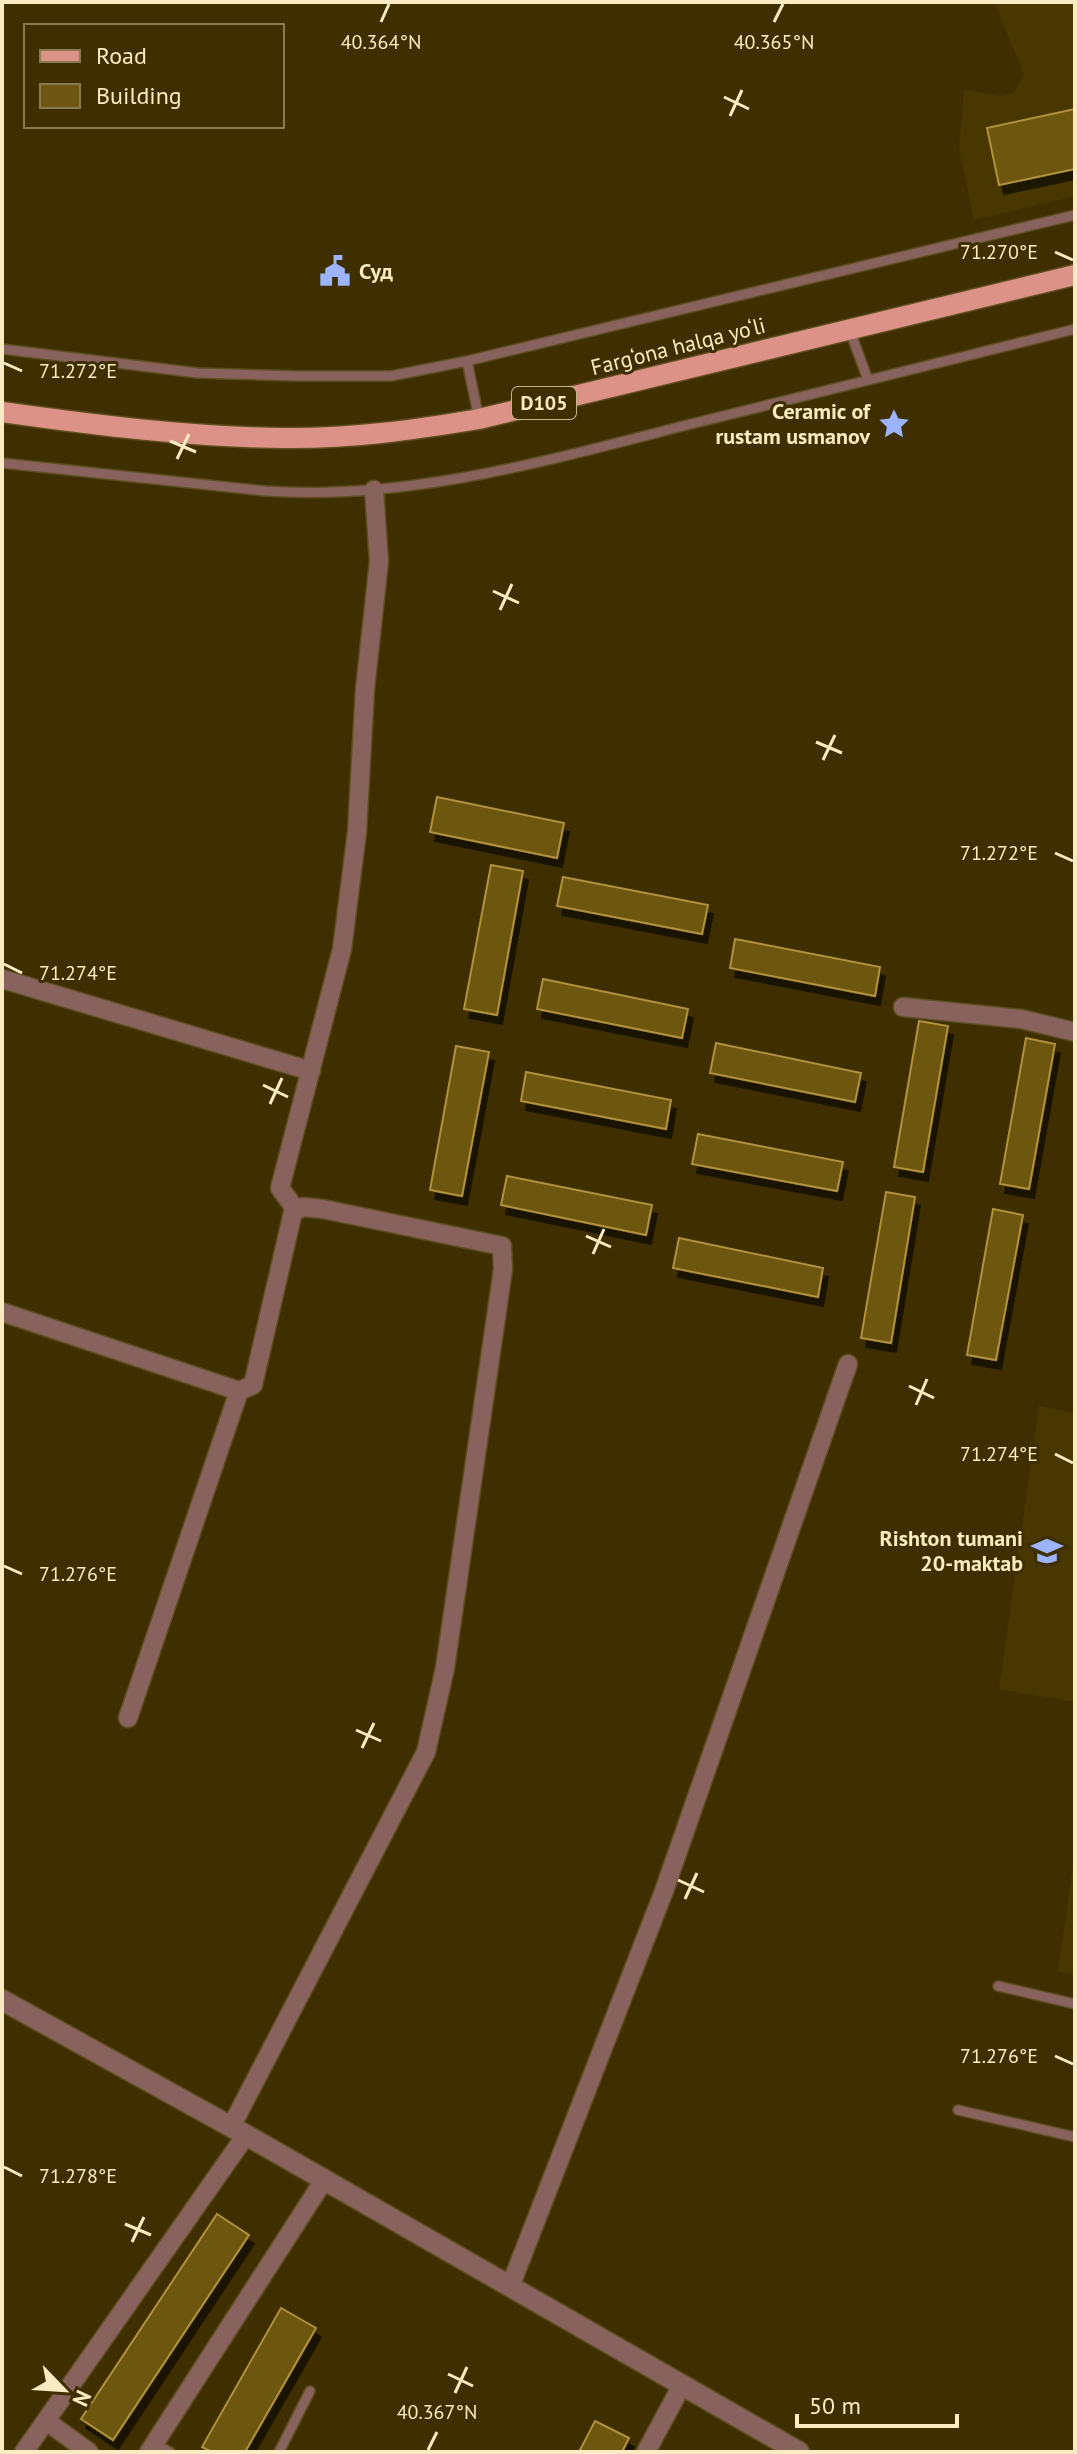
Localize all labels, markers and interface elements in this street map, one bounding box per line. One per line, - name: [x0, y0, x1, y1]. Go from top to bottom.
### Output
- legend: [24, 24, 284, 128]
- text: 40.364°N: [341, 29, 421, 55]
- text: 40.365°N: [734, 29, 814, 55]
- text: Road: [96, 40, 147, 71]
- text: Building: [96, 80, 182, 111]
- text: 71.270°E: [960, 239, 1038, 265]
- public building icon: Суд: [318, 254, 352, 288]
- place label: Суд: [359, 257, 393, 285]
- street label: Farg‘ona halqa yo‘li: [588, 311, 768, 381]
- text: 71.272°E: [39, 358, 117, 384]
- road number: D105: [512, 387, 576, 419]
- place label: Ceramic of rustam usmanov: [716, 397, 872, 450]
- place icon: Ceramic of rustam usmanov: [877, 407, 911, 441]
- text: 71.272°E: [960, 840, 1038, 866]
- text: 71.274°E: [39, 960, 117, 986]
- text: 71.274°E: [960, 1441, 1038, 1467]
- place label: Rishton tumani 20-maktab: [880, 1524, 1023, 1577]
- school or university icon: Rishton tumani 20-maktab: [1030, 1534, 1064, 1568]
- text: 71.276°E: [39, 1561, 117, 1587]
- text: 71.276°E: [960, 2043, 1038, 2069]
- text: 71.278°E: [39, 2163, 117, 2189]
- north arrow: [24, 2350, 104, 2430]
- scale bar: [797, 2378, 957, 2428]
- text: N: [66, 2386, 98, 2411]
- text: 50 m: [809, 2390, 861, 2421]
- text: 40.367°N: [397, 2399, 477, 2425]

